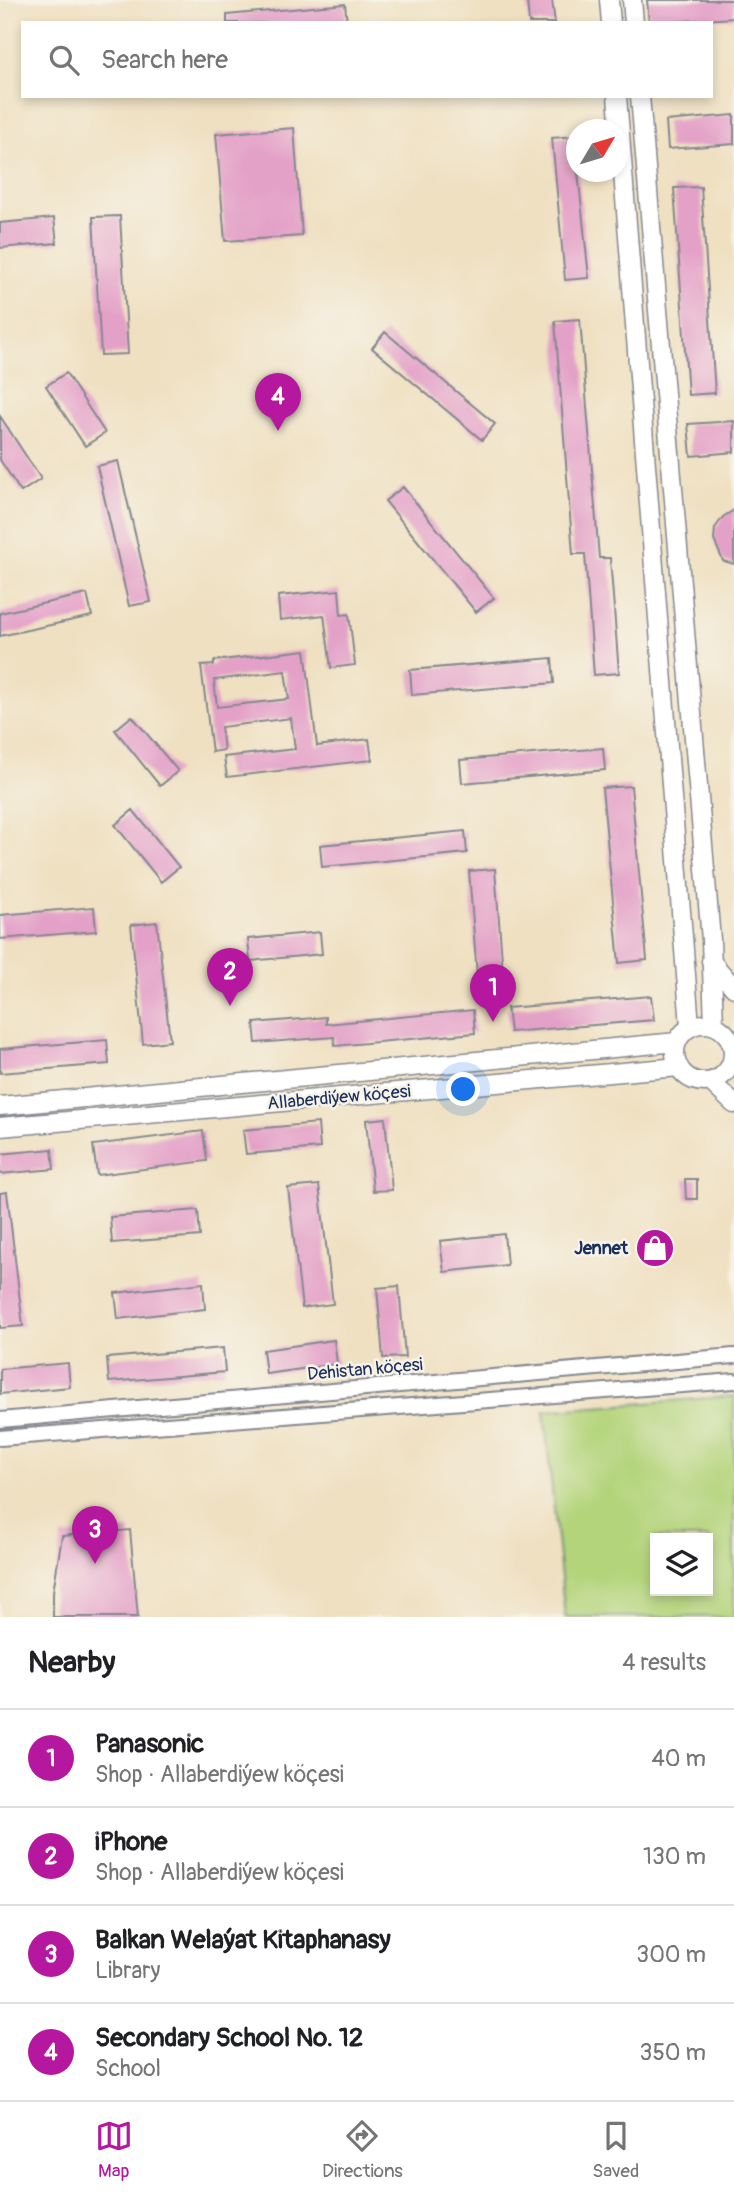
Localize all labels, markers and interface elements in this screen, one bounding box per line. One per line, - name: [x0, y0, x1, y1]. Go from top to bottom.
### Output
- search box: [21, 21, 713, 98]
- icon: search: [45, 41, 83, 79]
- text: Search here: [101, 44, 228, 76]
- north arrow: [566, 119, 629, 182]
- pin: 4: [255, 373, 301, 431]
- pin: 2: [207, 948, 253, 1006]
- pin: 1: [470, 964, 516, 1022]
- your location: [446, 1072, 480, 1106]
- street label: Allaberdiýew köçesi: [266, 1080, 412, 1115]
- shop icon: Jennet: [634, 1227, 676, 1269]
- place label: Jennet: [574, 1237, 629, 1260]
- street label: Dehistan köçesi: [306, 1353, 424, 1386]
- pin: 3: [72, 1506, 118, 1564]
- map controls: [650, 1533, 713, 1596]
- button: layers: [650, 1533, 713, 1596]
- text: Nearby: [28, 1644, 115, 1681]
- text: 4 results: [622, 1648, 706, 1677]
- text: Panasonic: [95, 1728, 204, 1760]
- text: 1: [47, 1744, 56, 1773]
- text: 40 m: [652, 1744, 706, 1773]
- text: Shop · Allaberdiýew köçesi: [95, 1760, 344, 1789]
- text: iPhone: [95, 1826, 167, 1858]
- text: 2: [45, 1842, 57, 1871]
- text: 130 m: [643, 1842, 706, 1871]
- text: Shop · Allaberdiýew köçesi: [95, 1858, 344, 1887]
- text: Balkan Welaýat Kitaphanasy: [95, 1924, 391, 1956]
- text: 3: [45, 1940, 57, 1969]
- text: 300 m: [636, 1940, 706, 1969]
- text: Library: [95, 1956, 160, 1985]
- text: Secondary School No. 12: [95, 2022, 363, 2054]
- text: 4: [44, 2038, 58, 2067]
- text: 350 m: [640, 2038, 706, 2067]
- text: School: [95, 2054, 161, 2083]
- tab: Map: [95, 2117, 133, 2183]
- tab: Directions: [322, 2117, 403, 2183]
- tab: Saved: [592, 2117, 639, 2183]

